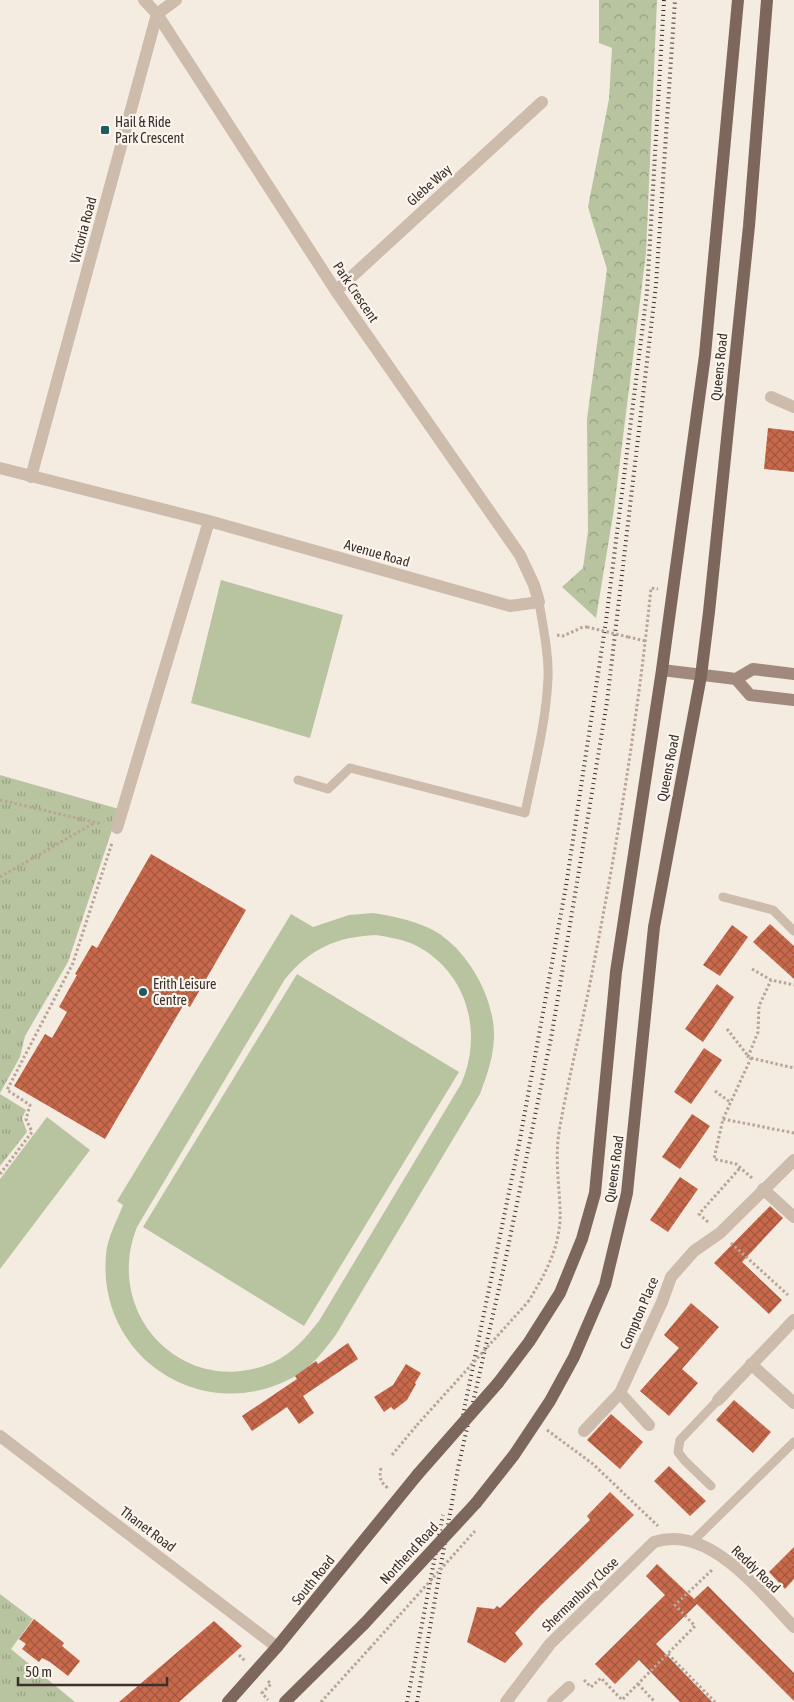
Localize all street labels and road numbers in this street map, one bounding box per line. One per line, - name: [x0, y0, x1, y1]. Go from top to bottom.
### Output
- street label: Glebe Way: [403, 161, 455, 209]
- street label: Victoria Road: [66, 195, 100, 265]
- street label: Park Crescent: [330, 259, 382, 325]
- street label: Queens Road: [707, 332, 731, 402]
- street label: Avenue Road: [342, 536, 412, 570]
- street label: Queens Road: [654, 733, 682, 803]
- street label: Queens Road: [601, 1134, 627, 1204]
- street label: Compton Place: [617, 1274, 661, 1352]
- street label: Thanet Road: [117, 1503, 179, 1555]
- street label: Northend Road: [377, 1519, 441, 1587]
- street label: Reddy Road: [729, 1542, 783, 1596]
- street label: South Road: [288, 1552, 338, 1608]
- street label: Shermanbury Close: [539, 1554, 621, 1634]

